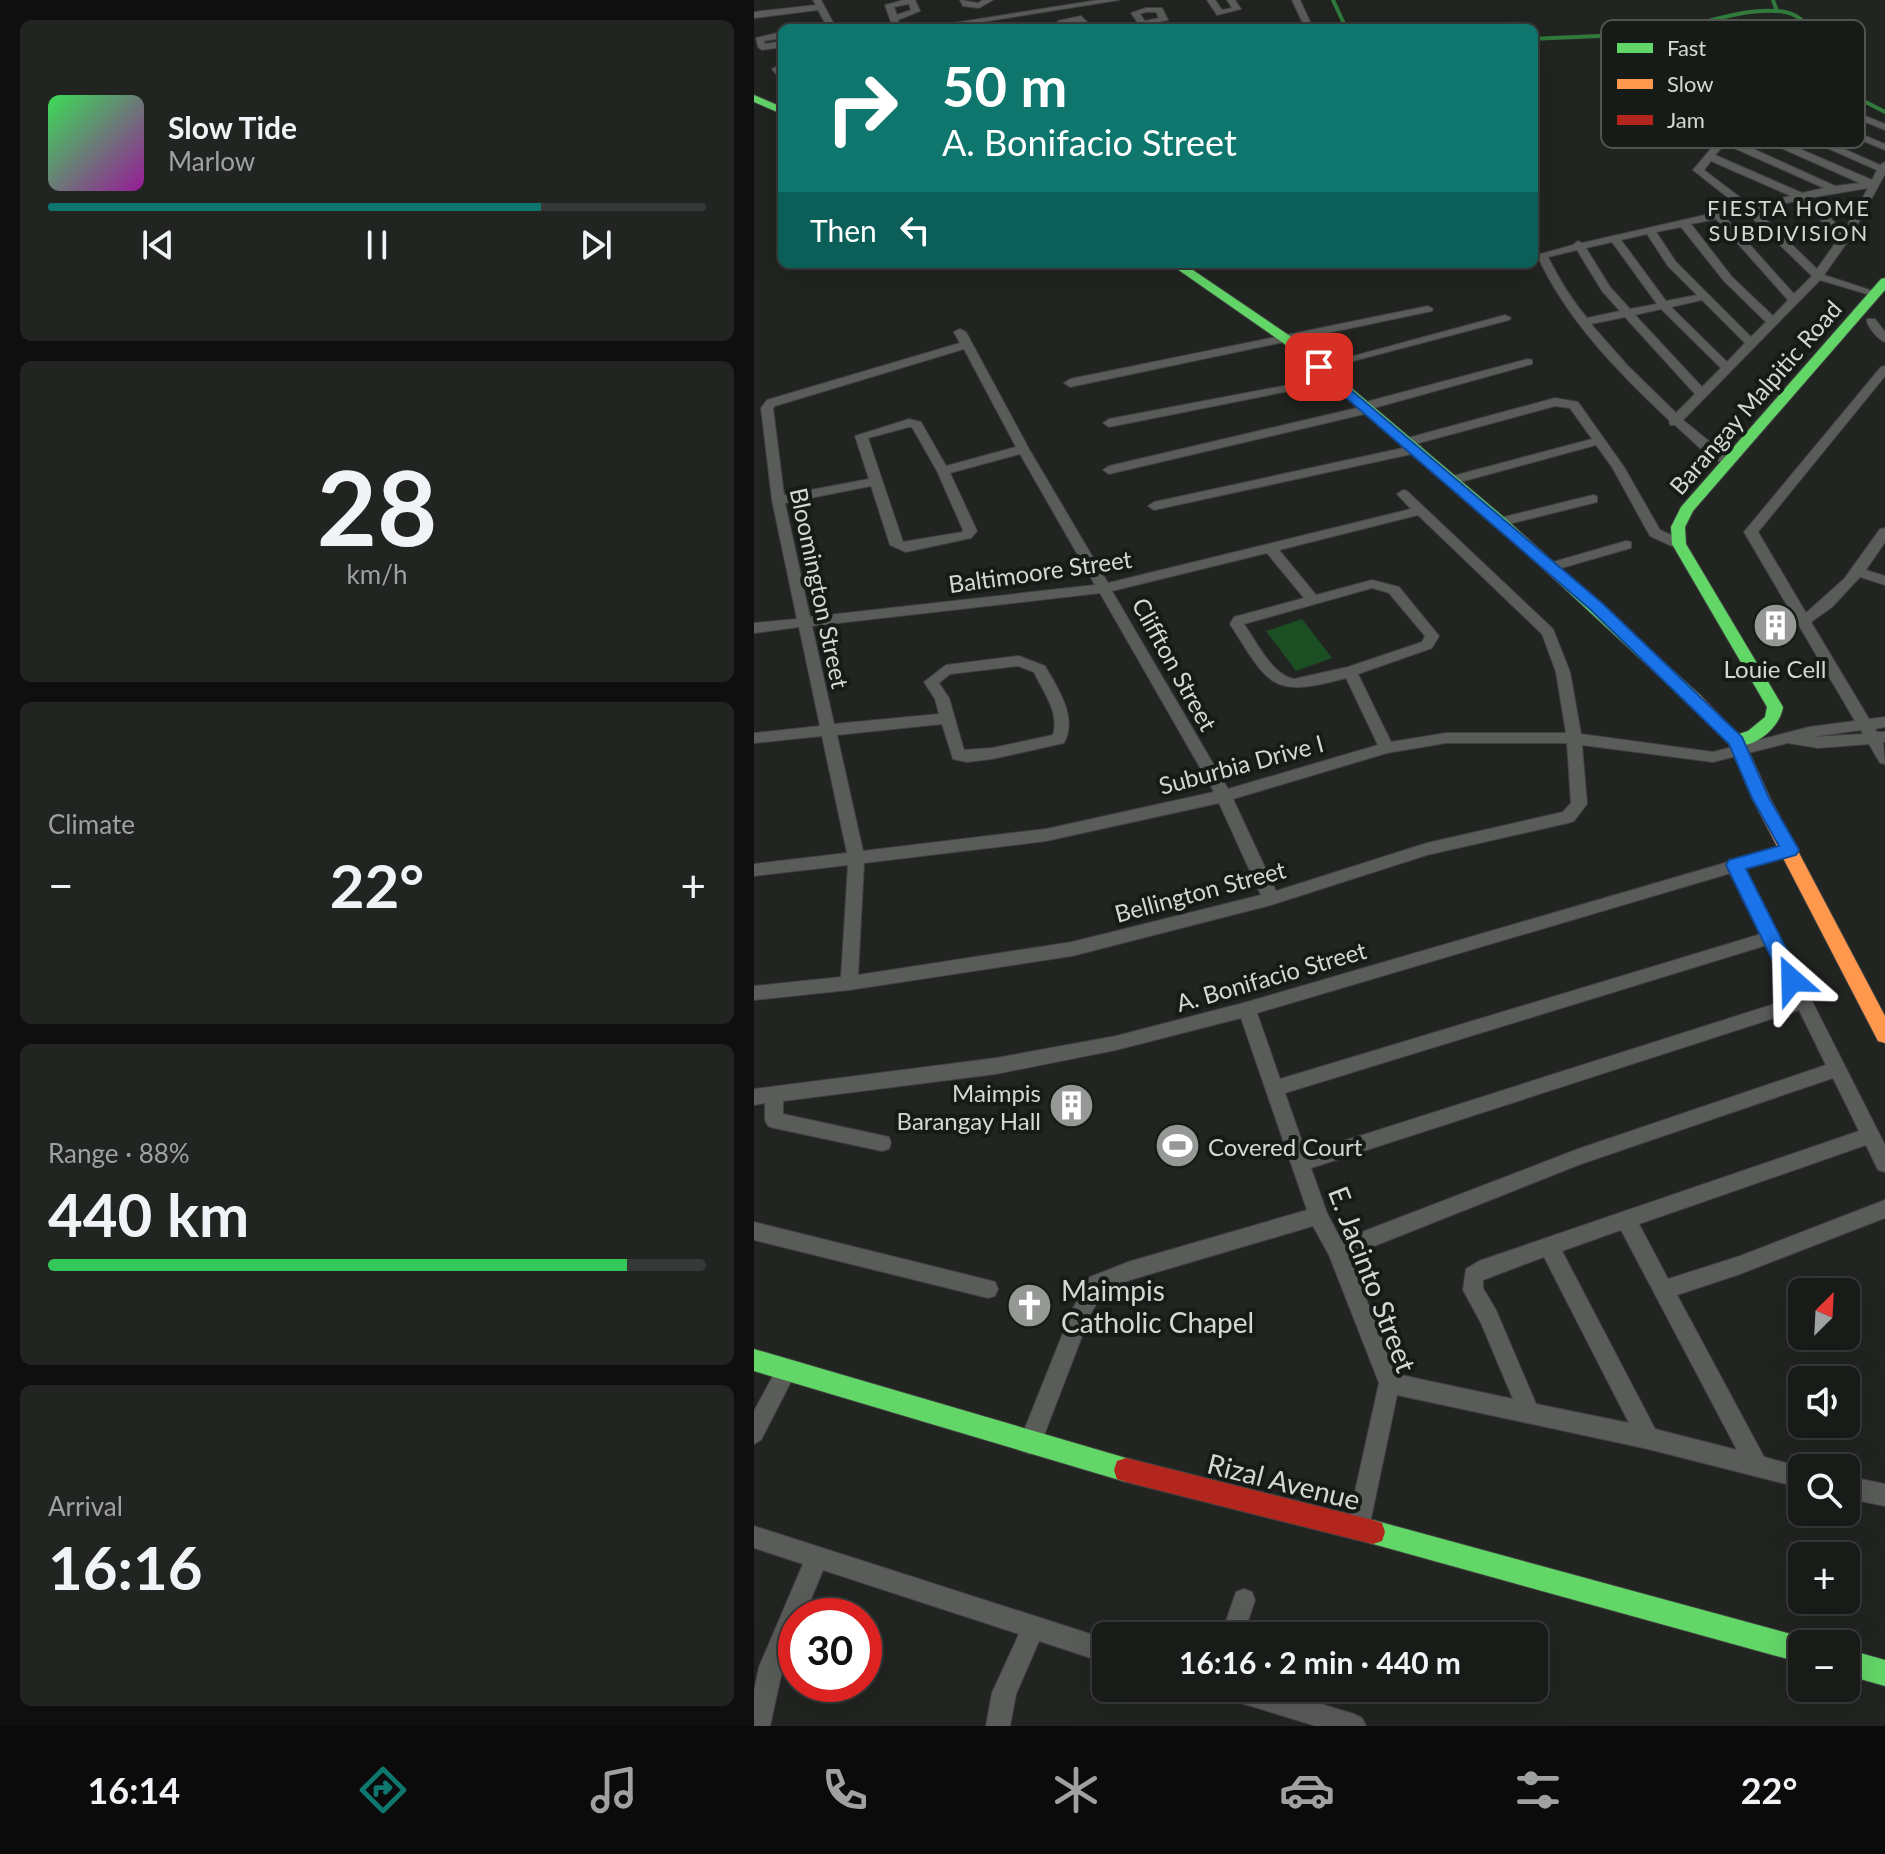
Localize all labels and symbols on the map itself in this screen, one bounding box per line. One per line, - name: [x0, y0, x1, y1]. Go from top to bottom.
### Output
- legend: [1601, 20, 1865, 148]
- text: Fast: [1667, 34, 1706, 61]
- text: Slow: [1667, 70, 1714, 97]
- text: Jam: [1667, 106, 1705, 133]
- district label: FIESTA HOME SUBDIVISION: [1707, 194, 1871, 246]
- street label: Barangay Malpitic Road: [1663, 294, 1847, 500]
- pin: [1285, 333, 1353, 401]
- street label: Bloomington Street: [785, 485, 856, 691]
- street label: Baltimoore Street: [946, 544, 1134, 598]
- street label: Cliffton Street: [1127, 592, 1224, 736]
- building icon: Louie Cell: [1751, 602, 1799, 650]
- place label: Louie Cell: [1724, 654, 1826, 683]
- street label: Suburbia Drive I: [1156, 728, 1326, 800]
- street label: Bellington Street: [1111, 854, 1289, 928]
- street label: A. Bonifacio Street: [1173, 935, 1370, 1017]
- position arrow: [1750, 938, 1834, 1022]
- place label: Maimpis Barangay Hall: [897, 1078, 1041, 1135]
- building icon: Maimpis Barangay Hall: [1048, 1082, 1096, 1130]
- sports icon: Covered Court: [1153, 1122, 1201, 1170]
- place label: Covered Court: [1208, 1132, 1363, 1161]
- street label: E. Jacinto Street: [1322, 1181, 1424, 1377]
- place label: Maimpis Catholic Chapel: [1061, 1273, 1254, 1339]
- north arrow: [1788, 1278, 1860, 1350]
- church icon: Maimpis Catholic Chapel: [1006, 1282, 1054, 1330]
- street label: Rizal Avenue: [1204, 1446, 1364, 1516]
- speed limit sign: 30: [778, 1598, 882, 1702]

